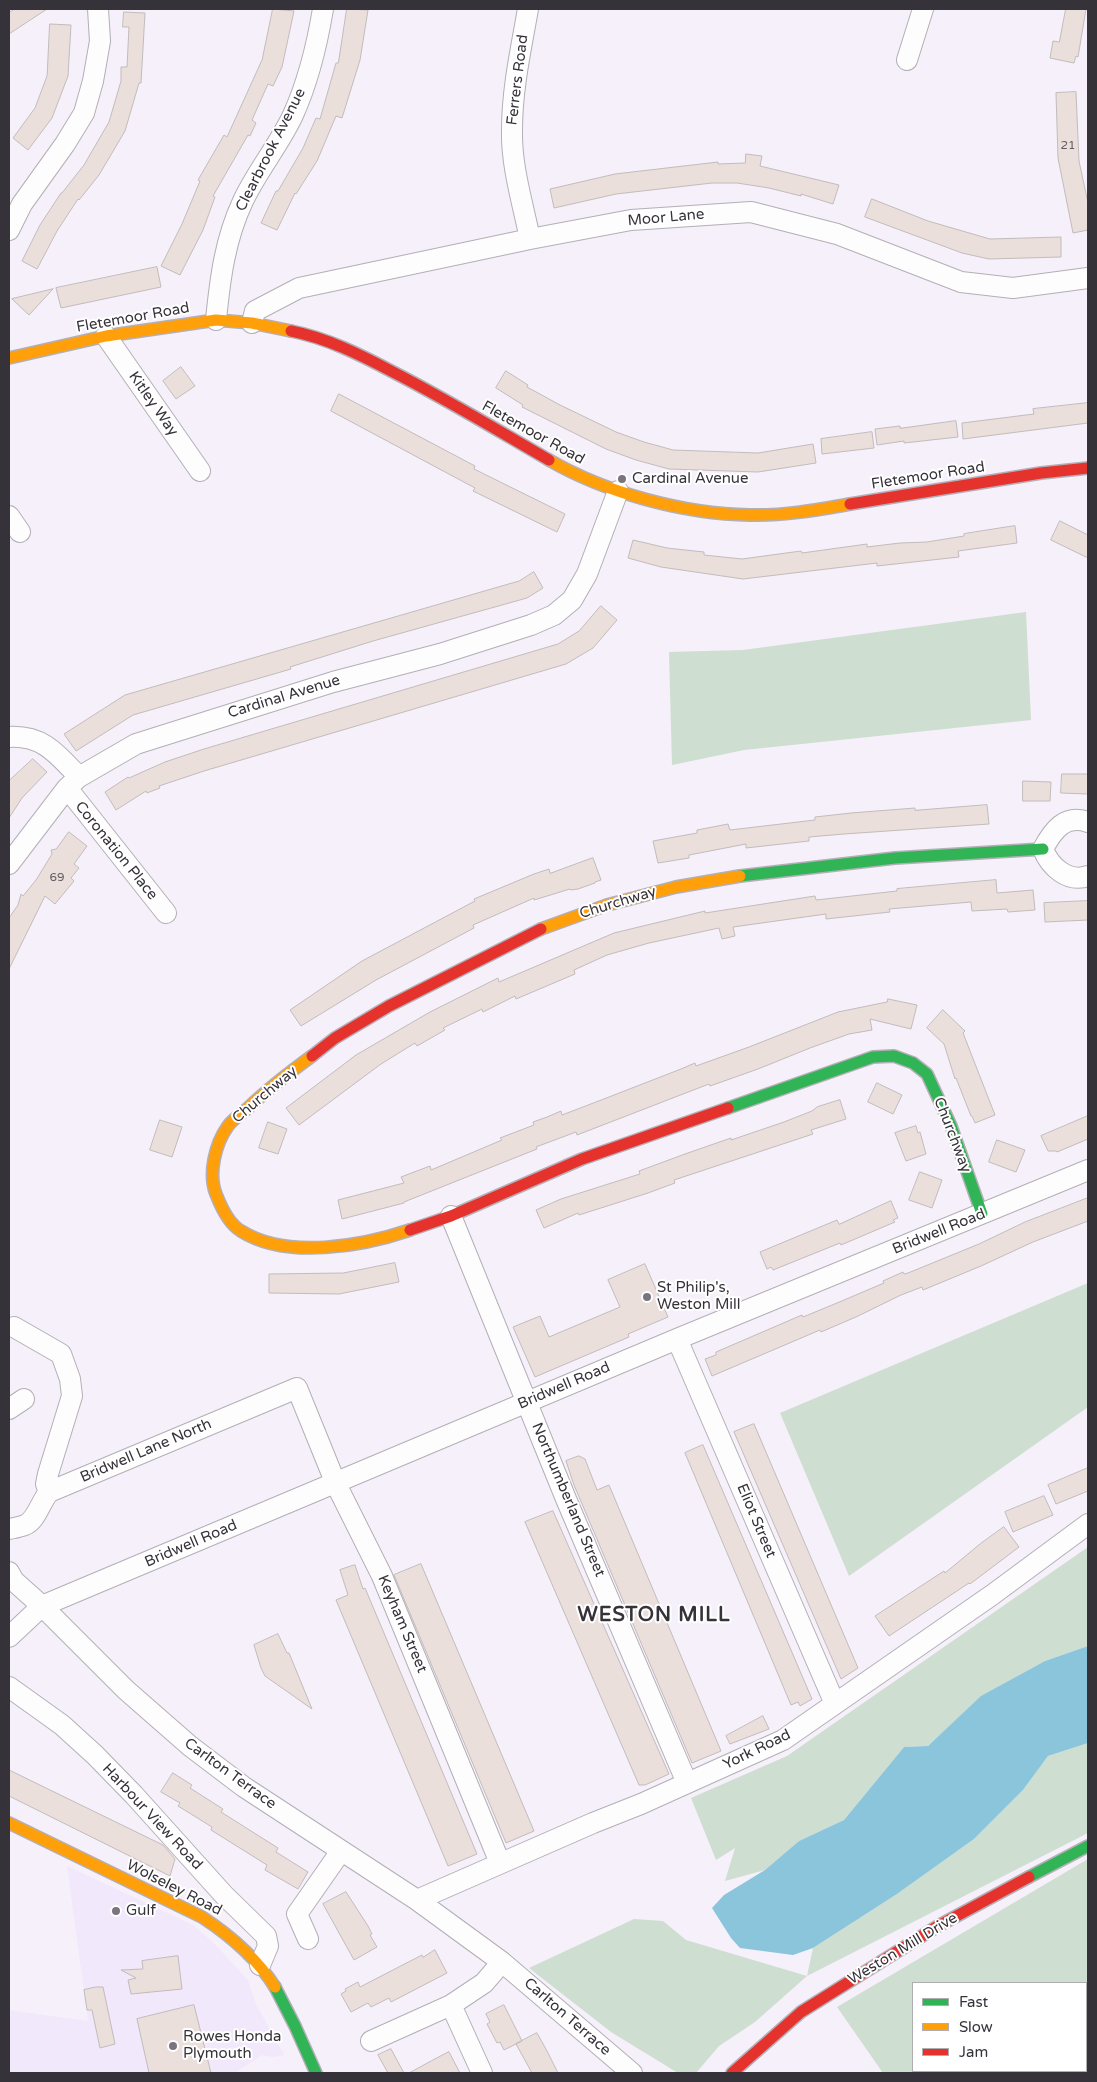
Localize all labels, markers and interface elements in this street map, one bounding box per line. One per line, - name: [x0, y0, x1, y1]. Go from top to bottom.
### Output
- street label: Ferrers Road: [504, 34, 532, 126]
- street label: Clearbrook Avenue: [232, 85, 310, 215]
- house number: 21: [1060, 139, 1076, 153]
- street label: Moor Lane: [627, 206, 705, 230]
- street label: Fletemoor Road: [75, 299, 191, 337]
- street label: Kitley Way: [124, 368, 182, 440]
- street label: Fletemoor Road: [478, 397, 588, 469]
- street label: Fletemoor Road: [870, 458, 986, 494]
- place label: Cardinal Avenue: [632, 470, 748, 488]
- marker: Cardinal Avenue: [616, 473, 628, 485]
- street label: Cardinal Avenue: [226, 671, 342, 723]
- street label: Coronation Place: [71, 798, 161, 904]
- house number: 69: [49, 871, 65, 885]
- street label: Churchway: [577, 883, 659, 923]
- street label: Churchway: [229, 1063, 301, 1127]
- street label: Churchway: [929, 1095, 975, 1175]
- street label: Bridwell Road: [890, 1205, 988, 1259]
- place label: St Philip's, Weston Mill: [657, 1279, 740, 1314]
- marker: St Philip's, Weston Mill: [641, 1291, 653, 1303]
- street label: Bridwell Road: [515, 1358, 613, 1414]
- street label: Bridwell Lane North: [78, 1415, 214, 1487]
- street label: Northumberland Street: [527, 1420, 609, 1580]
- street label: Eliot Street: [732, 1481, 780, 1561]
- street label: Bridwell Road: [142, 1516, 240, 1572]
- street label: Keyham Street: [373, 1572, 431, 1676]
- district label: WESTON MILL: [576, 1604, 732, 1628]
- street label: York Road: [720, 1726, 794, 1774]
- street label: Carlton Terrace: [181, 1735, 279, 1813]
- street label: Harbour View Road: [98, 1760, 206, 1874]
- street label: Wolseley Road: [123, 1856, 225, 1920]
- place label: Gulf: [126, 1902, 156, 1920]
- marker: Gulf: [110, 1905, 122, 1917]
- street label: Weston Mill Drive: [845, 1909, 961, 1989]
- street label: Carlton Terrace: [520, 1974, 614, 2060]
- legend: [912, 1982, 1087, 2072]
- text: Fast: [959, 1993, 988, 2011]
- text: Slow: [959, 2018, 993, 2036]
- place label: Rowes Honda Plymouth: [183, 2028, 281, 2063]
- marker: Rowes Honda Plymouth: [167, 2040, 179, 2052]
- text: Jam: [959, 2043, 988, 2061]

